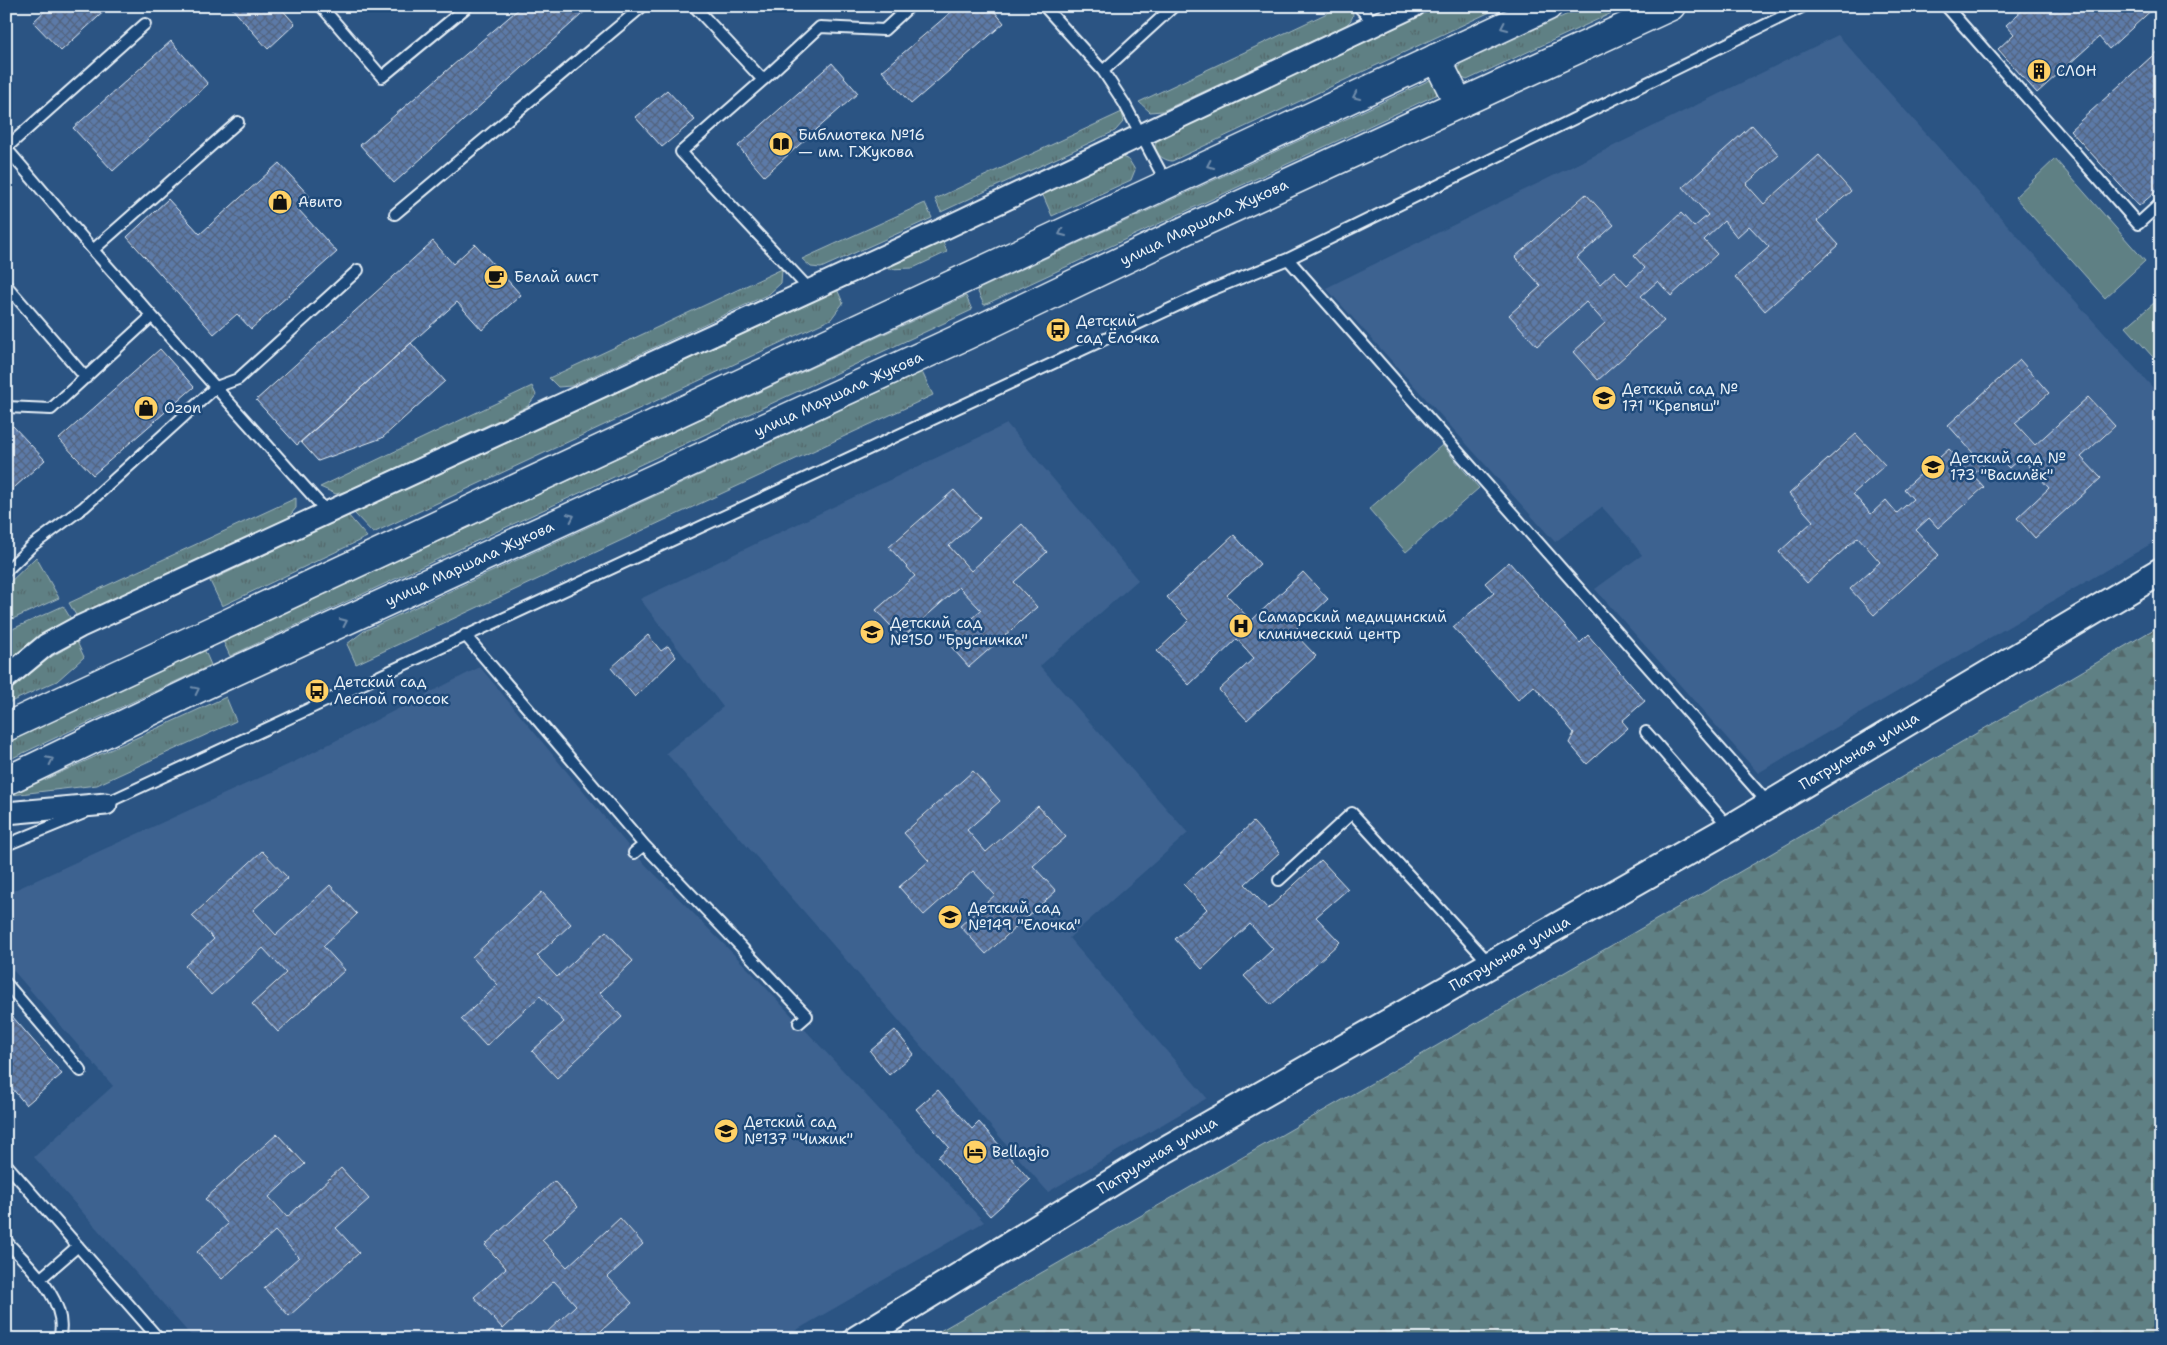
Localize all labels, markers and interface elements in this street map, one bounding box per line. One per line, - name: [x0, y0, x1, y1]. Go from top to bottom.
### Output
- one-way arrow: [1500, 20, 1509, 31]
- building icon: СЛОН: [2026, 58, 2052, 84]
- place label: СЛОН: [2056, 61, 2097, 81]
- one-way arrow: [1353, 89, 1362, 99]
- place label: Библиотека №16 — им. Г.Жукова: [798, 125, 925, 162]
- library icon: Библиотека №16 — им. Г.Жукова: [768, 131, 794, 157]
- one-way arrow: [1206, 159, 1215, 169]
- street label: улица Маршала Жукова: [1117, 174, 1292, 270]
- shop icon: Авито: [267, 189, 293, 215]
- place label: Авито: [298, 192, 342, 212]
- one-way arrow: [1058, 227, 1067, 237]
- cafe icon: Белай аист: [483, 264, 509, 290]
- place label: Белай аист: [514, 267, 599, 287]
- place label: Детский сад Ёлочка: [1076, 311, 1160, 348]
- bus stop icon: Детский сад Ёлочка: [1045, 317, 1071, 343]
- street label: улица Маршала Жукова: [751, 346, 927, 441]
- place label: Детский сад № 171 "Крепыш": [1622, 379, 1738, 416]
- school or university icon: Детский сад № 171 "Крепыш": [1591, 385, 1617, 411]
- shop icon: Ozon: [133, 395, 159, 421]
- place label: Ozon: [164, 398, 201, 418]
- place label: Детский сад № 173 "Василёк": [1950, 448, 2066, 485]
- school or university icon: Детский сад № 173 "Василёк": [1920, 454, 1946, 480]
- one-way arrow: [566, 513, 575, 524]
- street label: улица Маршала Жукова: [382, 516, 558, 611]
- place label: Самарский медицинский клинический центр: [1258, 607, 1447, 644]
- place label: Детский сад №150 "Брусничка": [890, 613, 1028, 650]
- hospital icon: Самарский медицинский клинический центр: [1228, 613, 1254, 639]
- one-way arrow: [339, 617, 348, 628]
- school or university icon: Детский сад №150 "Брусничка": [859, 619, 885, 645]
- place label: Детский сад Лесной голосок: [334, 672, 449, 709]
- bus stop icon: Детский сад Лесной голосок: [304, 678, 330, 704]
- one-way arrow: [191, 686, 200, 696]
- street label: Патрульная улица: [1796, 707, 1923, 794]
- one-way arrow: [45, 756, 54, 766]
- place label: Детский сад №149 "Елочка": [968, 898, 1081, 935]
- school or university icon: Детский сад №149 "Елочка": [937, 904, 963, 930]
- street label: Патрульная улица: [1446, 911, 1574, 996]
- place label: Детский сад №137 "Чижик": [744, 1112, 853, 1149]
- street label: Патрульная улица: [1094, 1112, 1221, 1199]
- school or university icon: Детский сад №137 "Чижик": [713, 1118, 739, 1144]
- hotel icon: Bellagio: [962, 1139, 988, 1165]
- place label: Bellagio: [992, 1142, 1049, 1162]

